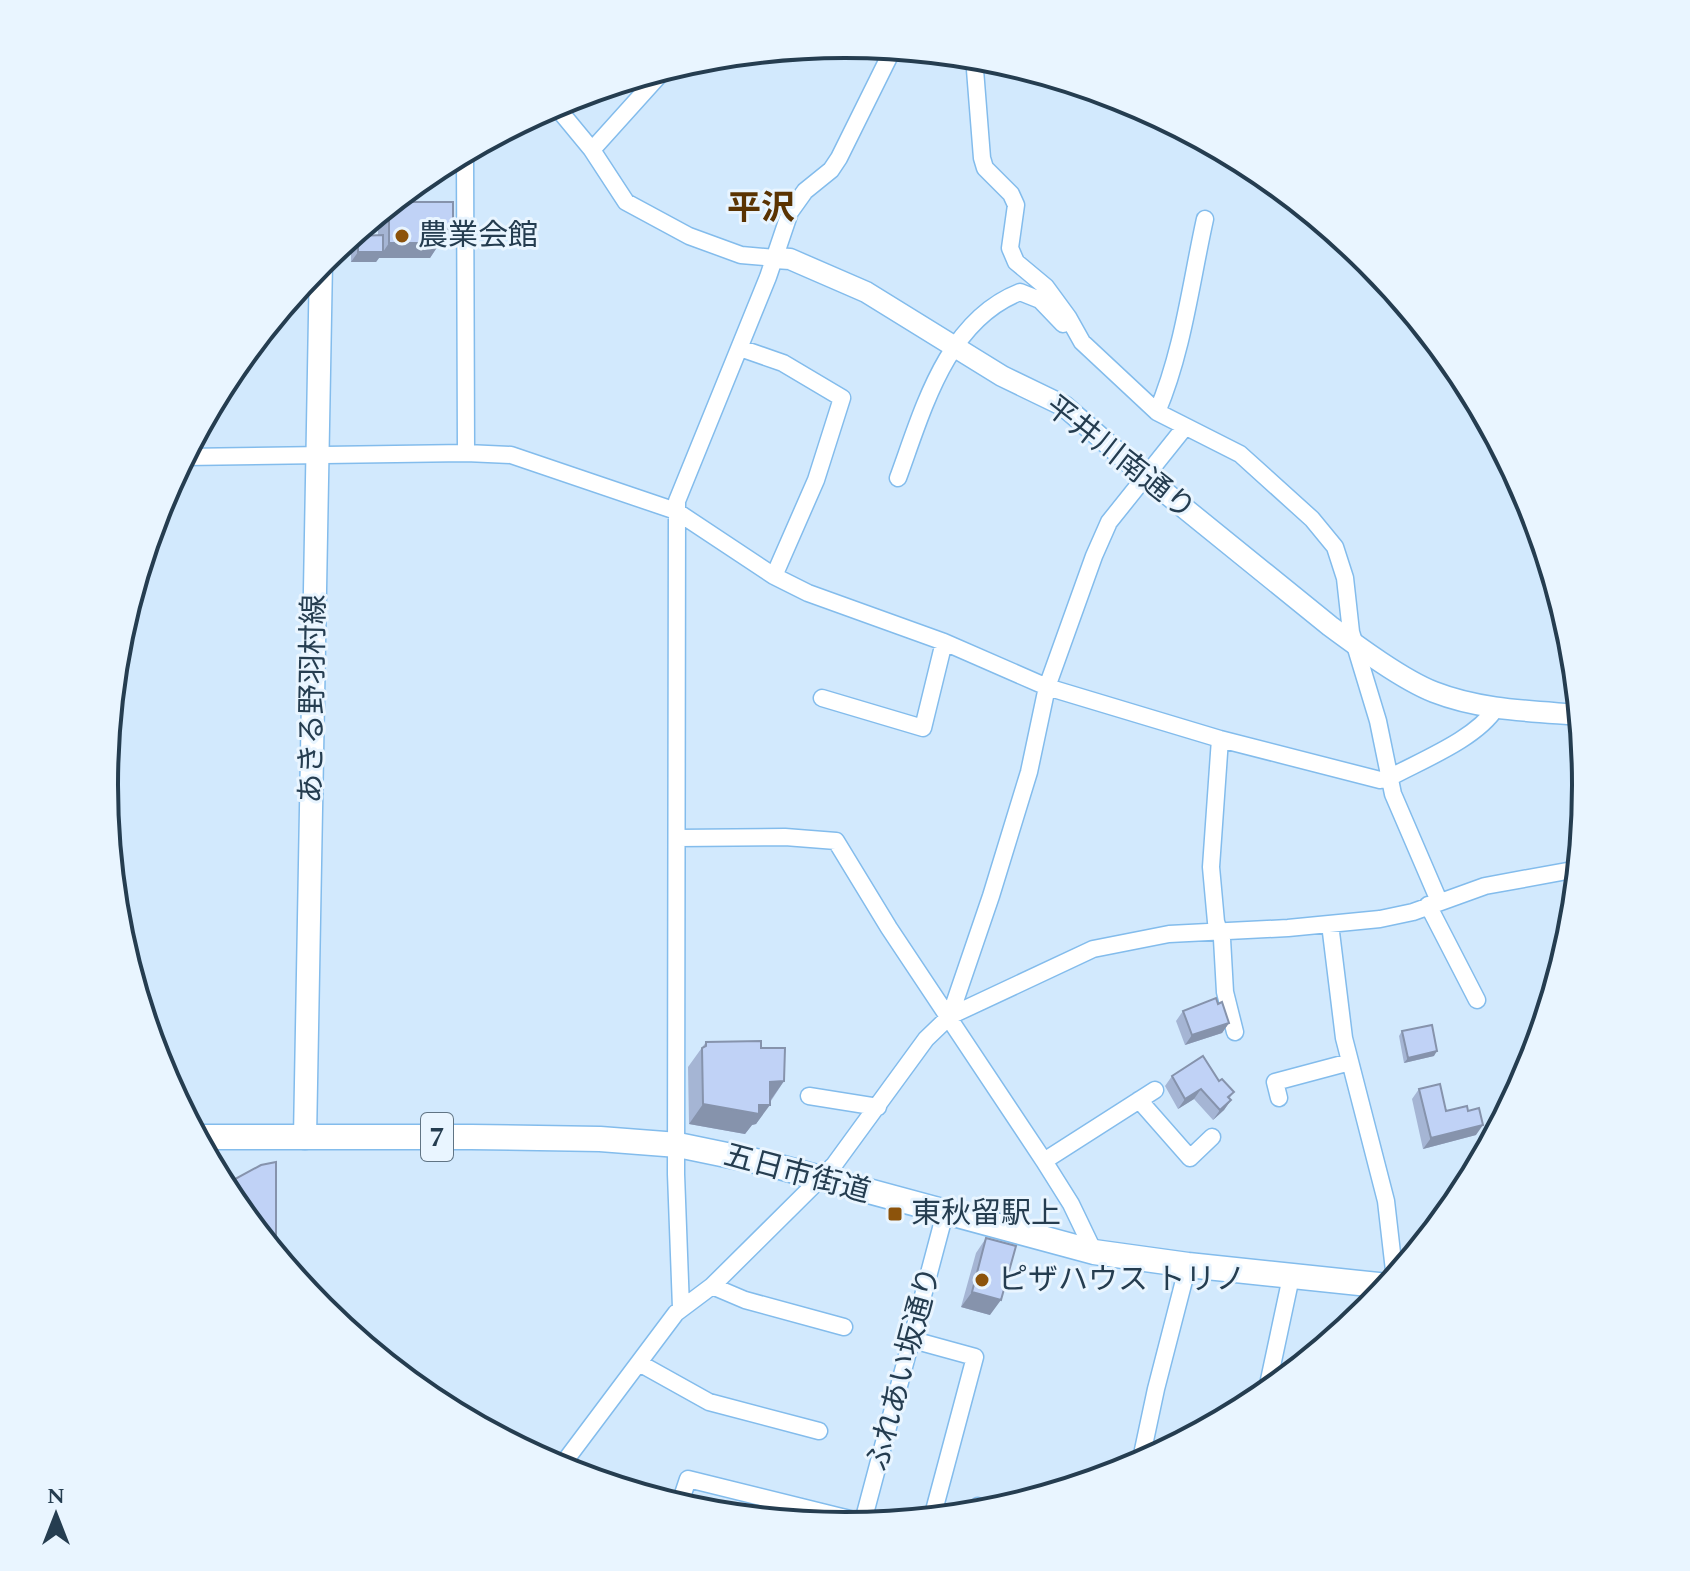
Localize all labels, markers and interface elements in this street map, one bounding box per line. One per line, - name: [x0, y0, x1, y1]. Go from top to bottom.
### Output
- district label: 平沢: [727, 183, 795, 235]
- place label: 農業会館: [418, 213, 538, 259]
- marker: 農業会館: [393, 227, 411, 245]
- street label: 平井川南通り: [1035, 384, 1205, 532]
- street label: あきる野羽村線: [288, 594, 338, 804]
- road number: 7: [421, 1113, 453, 1161]
- street label: 五日市街道: [719, 1132, 875, 1216]
- place label: 東秋留駅上: [911, 1191, 1061, 1237]
- marker: 東秋留駅上: [886, 1205, 904, 1223]
- place label: ピザハウス トリノ: [998, 1257, 1246, 1303]
- street label: ふれあい坂通り: [855, 1262, 953, 1476]
- marker: ピザハウス トリノ: [973, 1271, 991, 1289]
- north arrow: [16, 1475, 96, 1555]
- text: N: [47, 1480, 65, 1513]

